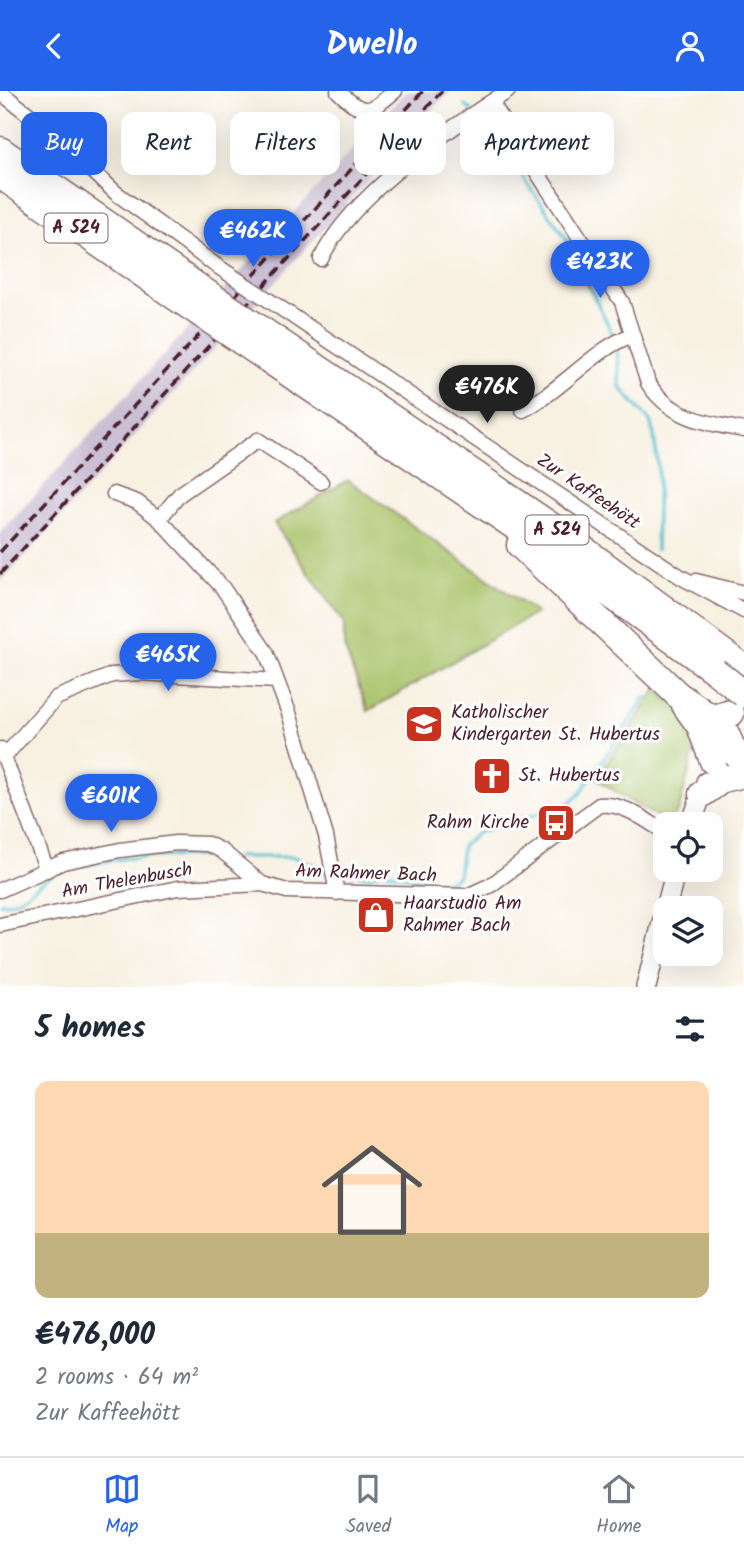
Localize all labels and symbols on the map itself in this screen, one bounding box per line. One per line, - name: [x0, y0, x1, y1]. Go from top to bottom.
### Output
- pin: €462K: [204, 209, 302, 269]
- road number: A 524: [44, 213, 108, 243]
- pin: €423K: [551, 241, 649, 300]
- pin: €476K: [438, 365, 536, 425]
- street label: Zur Kaffeehött: [530, 446, 647, 538]
- road number: A 524: [526, 515, 588, 545]
- pin: €465K: [119, 633, 217, 693]
- place label: Katholischer Kindergarten St. Hubertus: [451, 698, 660, 750]
- school or university icon: Katholischer Kindergarten St. Hubertus: [403, 703, 445, 745]
- church icon: St. Hubertus: [471, 755, 513, 797]
- place label: St. Hubertus: [519, 761, 620, 791]
- pin: €601K: [62, 775, 160, 834]
- bus stop icon: Rahm Kirche: [535, 802, 577, 844]
- place label: Rahm Kirche: [427, 808, 529, 838]
- street label: Am Thelenbusch: [59, 855, 195, 907]
- street label: Am Rahmer Bach: [295, 857, 437, 891]
- place label: Haarstudio Am Rahmer Bach: [403, 889, 521, 941]
- shop icon: Haarstudio Am Rahmer Bach: [355, 894, 397, 936]

